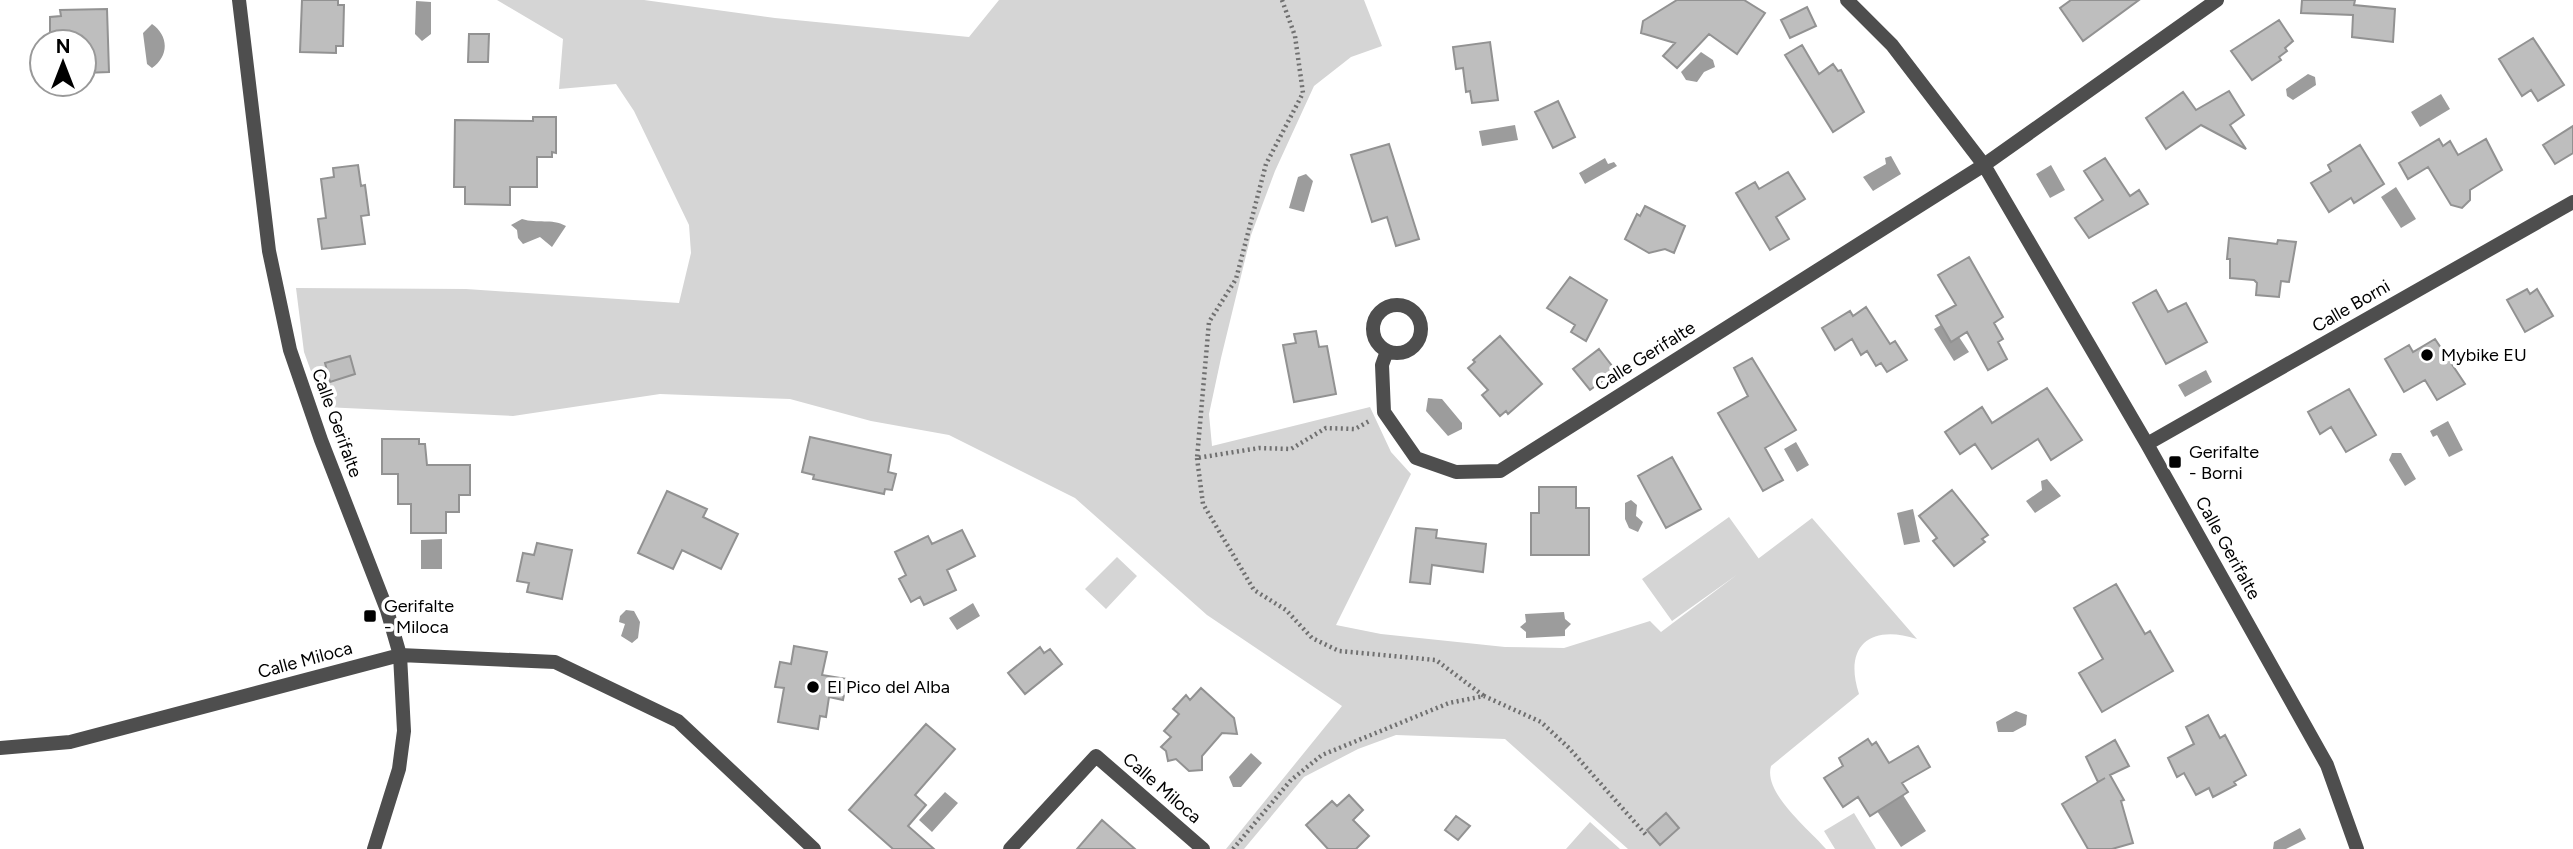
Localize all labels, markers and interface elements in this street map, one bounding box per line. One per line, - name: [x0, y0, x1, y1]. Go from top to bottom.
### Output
- north arrow: [28, 28, 98, 98]
- text: N: [56, 35, 70, 58]
- street label: Calle Borni: [2308, 275, 2394, 337]
- street label: Calle Gerifalte: [1591, 316, 1699, 396]
- place label: Mybike EU: [2441, 344, 2527, 366]
- marker: Mybike EU: [2419, 347, 2435, 363]
- street label: Calle Gerifalte: [307, 365, 367, 481]
- place label: Gerifalte - Borni: [2189, 441, 2259, 484]
- marker: Gerifalte - Borni: [2167, 454, 2183, 470]
- street label: Calle Gerifalte: [2191, 493, 2265, 604]
- place label: Gerifalte - Miloca: [384, 595, 454, 638]
- marker: Gerifalte - Miloca: [362, 608, 378, 624]
- street label: Calle Miloca: [255, 637, 355, 683]
- place label: El Pico del Alba: [827, 676, 950, 698]
- marker: El Pico del Alba: [805, 679, 821, 695]
- street label: Calle Miloca: [1118, 748, 1206, 828]

